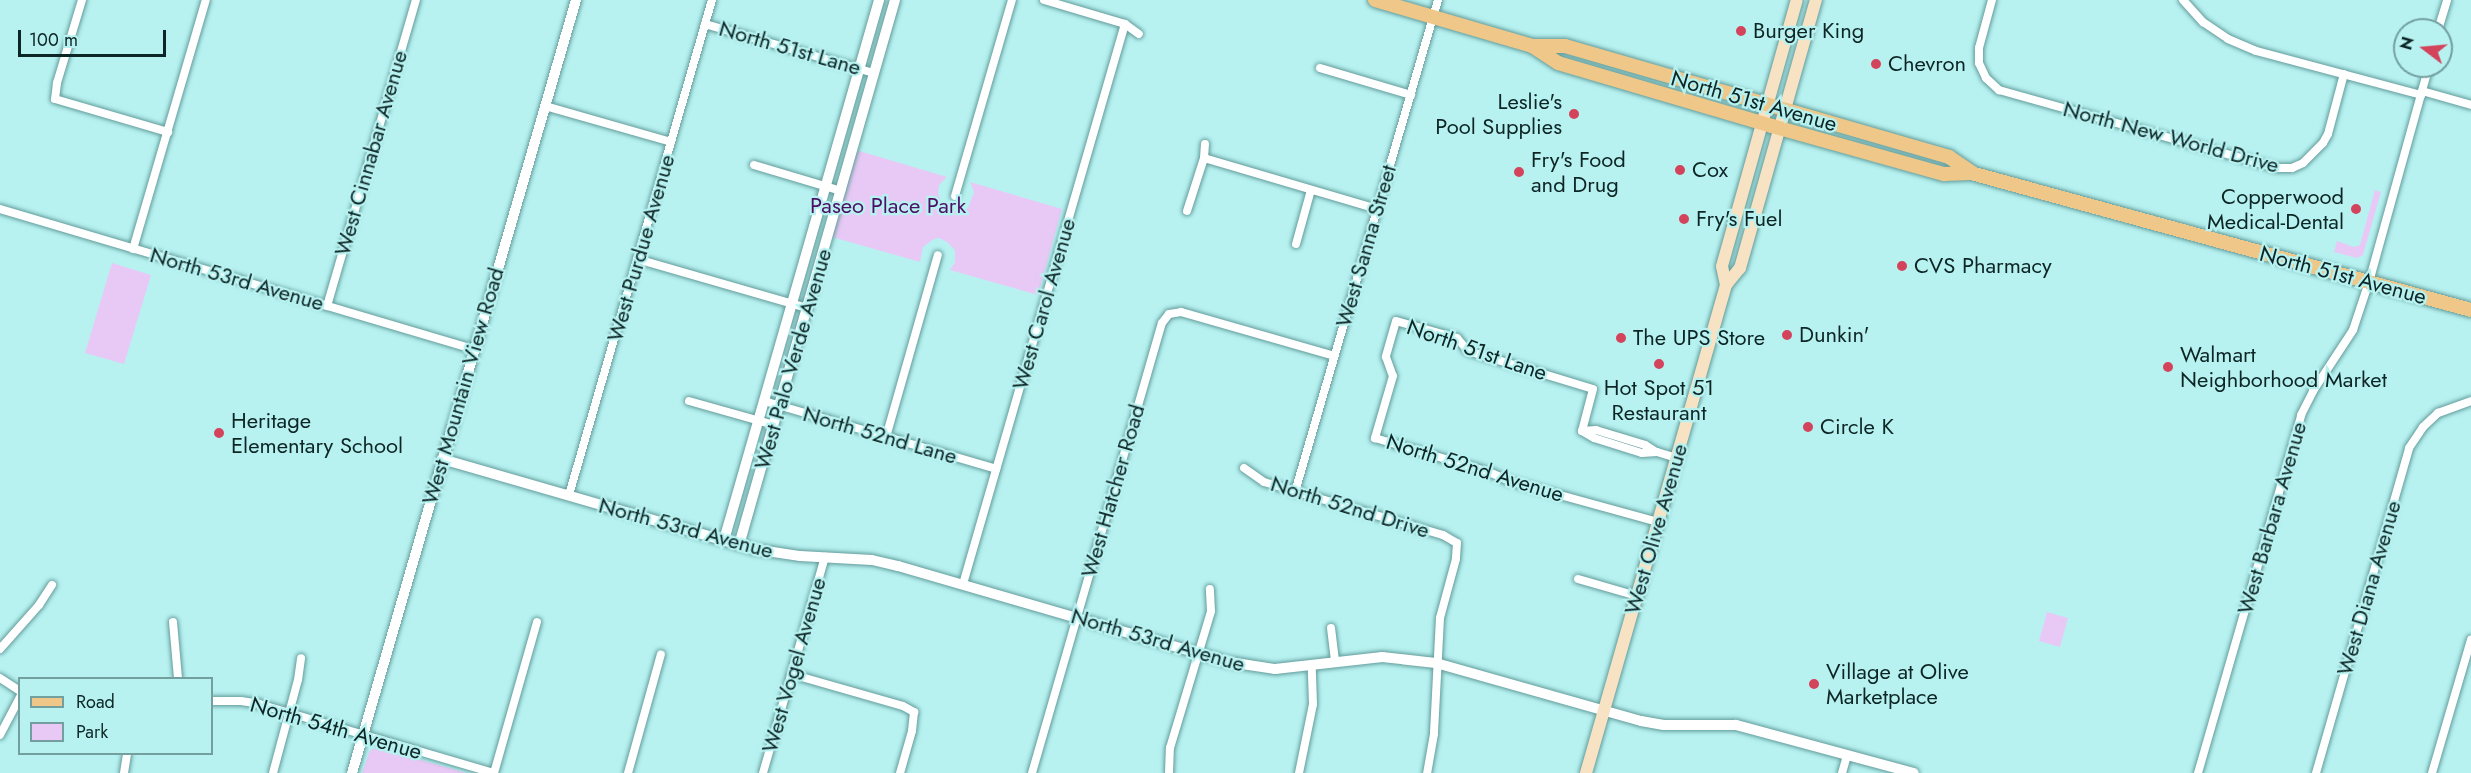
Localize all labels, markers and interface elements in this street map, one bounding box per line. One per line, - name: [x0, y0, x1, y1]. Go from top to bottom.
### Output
- street label: North 51st Lane: [716, 15, 864, 81]
- scale bar: [21, 18, 170, 56]
- place label: Burger King: [1753, 18, 1864, 44]
- north arrow: [2393, 18, 2453, 78]
- marker: Burger King: [1734, 24, 1748, 38]
- text: 100 m: [29, 27, 78, 53]
- text: N: [2394, 34, 2420, 53]
- street label: West Cinnabar Avenue: [329, 47, 413, 259]
- place label: Chevron: [1888, 51, 1966, 77]
- marker: Chevron: [1869, 57, 1883, 71]
- street label: North 51st Avenue: [1668, 65, 1840, 137]
- place label: Leslie's Pool Supplies: [1435, 88, 1562, 140]
- street label: North New World Drive: [2060, 95, 2282, 179]
- marker: Leslie's Pool Supplies: [1567, 107, 1581, 121]
- place label: Fry's Food and Drug: [1531, 146, 1626, 198]
- street label: West Purdue Avenue: [602, 151, 680, 345]
- place label: Cox: [1692, 157, 1728, 183]
- street label: West Sanna Street: [1330, 162, 1402, 330]
- marker: Cox: [1673, 163, 1687, 177]
- marker: Fry's Food and Drug: [1512, 165, 1526, 179]
- place label: Copperwood Medical-Dental: [2207, 183, 2344, 234]
- park label: Paseo Place Park: [810, 193, 966, 219]
- marker: Copperwood Medical-Dental: [2349, 202, 2363, 216]
- place label: Fry's Fuel: [1696, 206, 1782, 232]
- marker: Fry's Fuel: [1677, 212, 1691, 226]
- street label: West Carol Avenue: [1007, 215, 1081, 393]
- street label: North 51st Avenue: [2257, 240, 2429, 310]
- street label: North 53rd Avenue: [147, 242, 327, 316]
- street label: West Palo Verde Avenue: [749, 246, 837, 472]
- place label: CVS Pharmacy: [1914, 253, 2052, 279]
- marker: CVS Pharmacy: [1895, 259, 1909, 273]
- street label: West Mountain View Road: [417, 265, 509, 507]
- street label: North 51st Lane: [1403, 314, 1551, 386]
- place label: Dunkin': [1799, 322, 1870, 348]
- place label: The UPS Store: [1633, 325, 1765, 351]
- marker: Dunkin': [1780, 328, 1794, 342]
- marker: The UPS Store: [1614, 331, 1628, 345]
- place label: Walmart Neighborhood Market: [2180, 341, 2387, 392]
- marker: Hot Spot 51 Restaurant: [1652, 357, 1666, 371]
- marker: Walmart Neighborhood Market: [2161, 360, 2175, 374]
- place label: Hot Spot 51 Restaurant: [1604, 374, 1714, 426]
- street label: North 52nd Lane: [800, 400, 960, 470]
- street label: West Hatcher Road: [1076, 401, 1150, 581]
- place label: Heritage Elementary School: [231, 407, 403, 458]
- place label: Circle K: [1820, 414, 1894, 440]
- street label: West Barbara Avenue: [2232, 419, 2312, 617]
- marker: Circle K: [1801, 420, 1815, 434]
- marker: Heritage Elementary School: [212, 426, 226, 440]
- street label: North 52nd Avenue: [1383, 428, 1567, 508]
- street label: West Olive Avenue: [1619, 441, 1693, 617]
- street label: North 52nd Drive: [1267, 470, 1433, 544]
- street label: North 53rd Avenue: [596, 492, 776, 564]
- street label: West Diana Avenue: [2331, 498, 2407, 678]
- street label: West Vogel Avenue: [756, 574, 832, 756]
- street label: North 53rd Avenue: [1068, 603, 1248, 677]
- place label: Village at Olive Marketplace: [1826, 658, 1969, 710]
- legend: [18, 677, 213, 755]
- marker: Village at Olive Marketplace: [1807, 677, 1821, 691]
- text: Road: [76, 689, 115, 715]
- street label: North 54th Avenue: [247, 691, 425, 765]
- text: Park: [76, 719, 108, 745]

